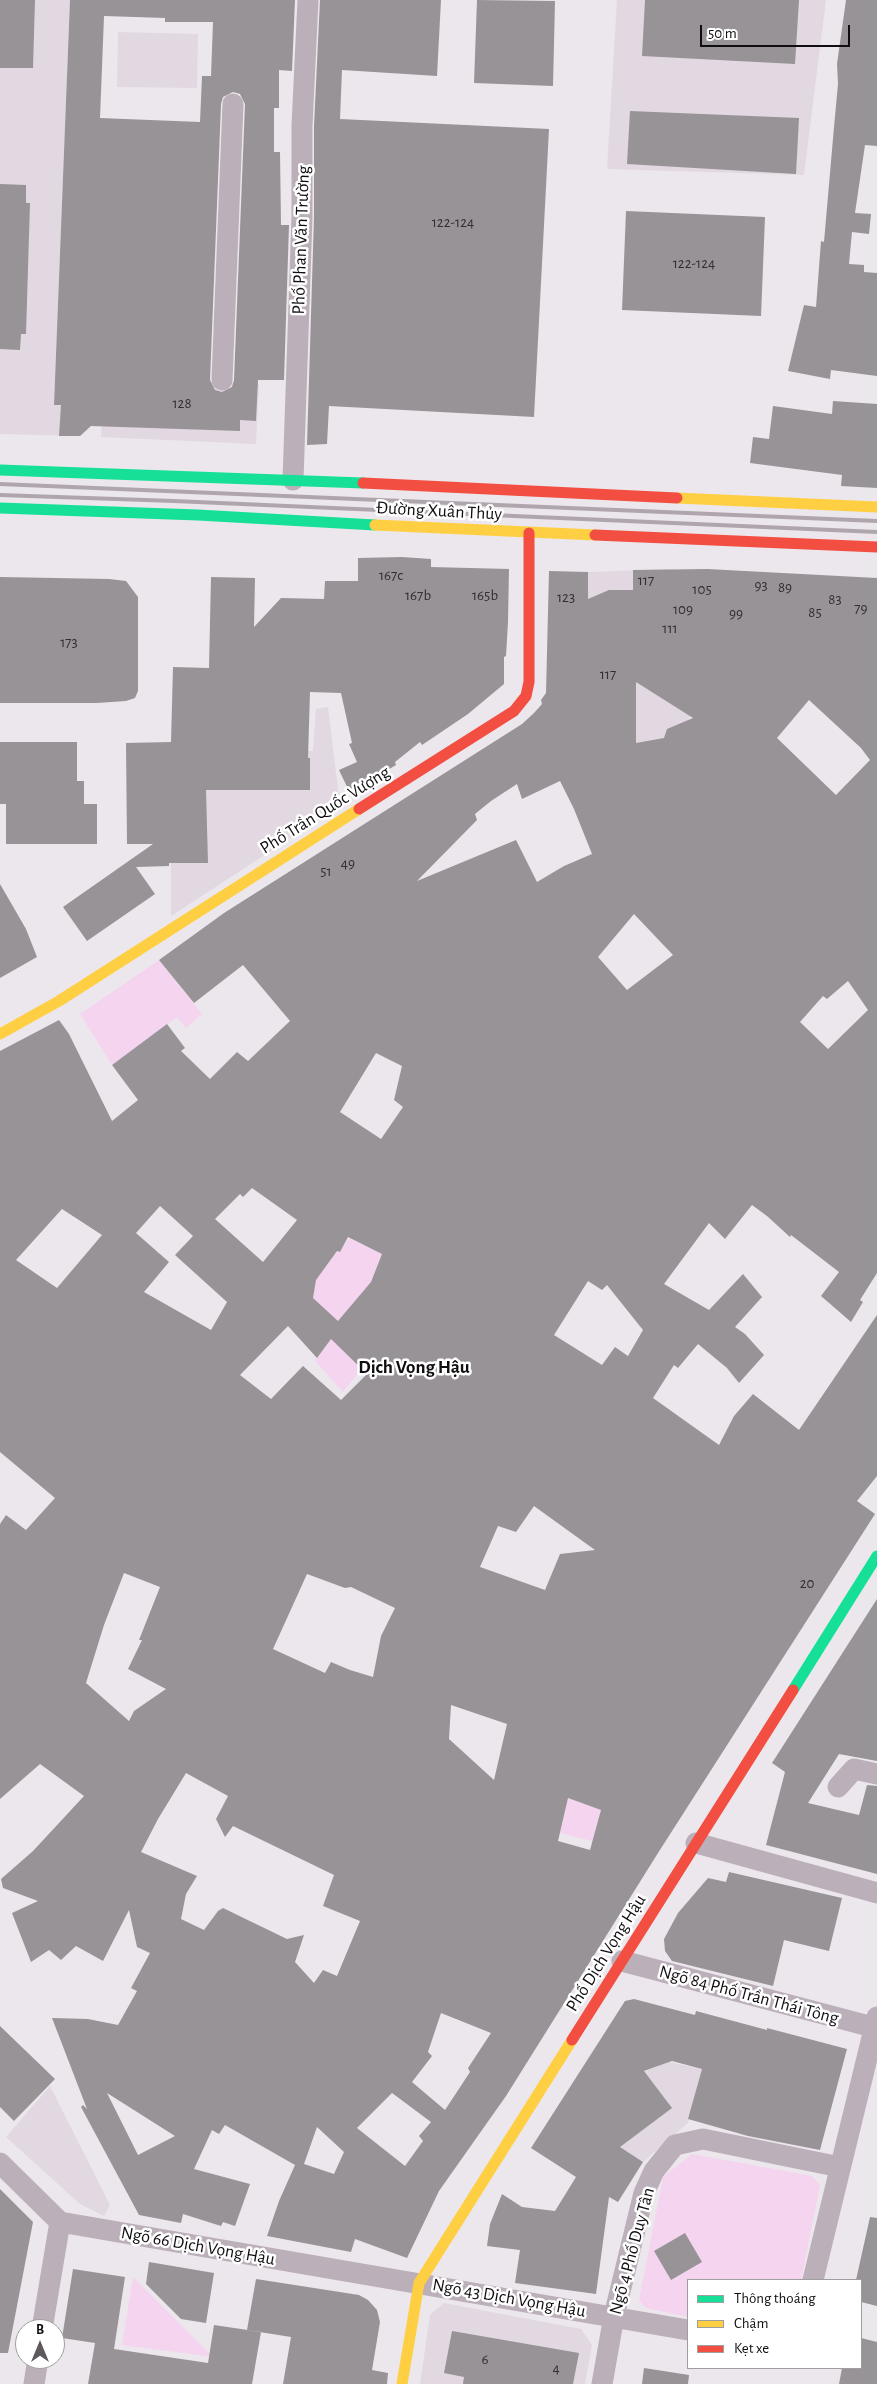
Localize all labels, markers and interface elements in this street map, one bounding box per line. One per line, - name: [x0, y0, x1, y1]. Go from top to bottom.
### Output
- scale bar: [702, 15, 852, 47]
- text: 50 m: [708, 26, 737, 41]
- street label: Phố Phan Văn Trường: [288, 165, 314, 315]
- house number: 122-124: [432, 213, 474, 231]
- house number: 122-124: [673, 254, 715, 272]
- house number: 128: [172, 394, 192, 412]
- street label: Đường Xuân Thủy: [375, 497, 503, 525]
- house number: 167c: [379, 566, 403, 584]
- house number: 117: [638, 571, 654, 589]
- house number: 93: [754, 576, 768, 594]
- house number: 89: [778, 578, 792, 596]
- house number: 105: [692, 580, 712, 598]
- house number: 167b: [405, 586, 431, 604]
- house number: 165b: [472, 586, 498, 604]
- house number: 123: [557, 588, 575, 606]
- house number: 83: [828, 590, 842, 608]
- house number: 79: [854, 599, 868, 617]
- house number: 109: [673, 600, 693, 618]
- house number: 85: [808, 603, 822, 621]
- house number: 99: [729, 604, 743, 622]
- house number: 111: [662, 619, 678, 637]
- house number: 173: [60, 633, 78, 651]
- house number: 117: [600, 665, 616, 683]
- street label: Phố Trần Quốc Vượng: [256, 761, 394, 859]
- house number: 49: [341, 854, 355, 872]
- house number: 51: [320, 862, 332, 880]
- district label: Dịch Vọng Hậu: [358, 1356, 470, 1378]
- house number: 20: [800, 1574, 814, 1592]
- street label: Phố Dịch Vọng Hậu: [561, 1890, 651, 2016]
- street label: Ngõ 84 Phố Trần Thái Tông: [657, 1961, 841, 2029]
- street label: Ngõ 4 Phố Duy Tân: [605, 2185, 659, 2317]
- street label: Ngõ 66 Dịch Vọng Hậu: [119, 2222, 277, 2270]
- street label: Ngõ 43 Dịch Vọng Hậu: [431, 2274, 587, 2322]
- legend: [687, 2279, 862, 2369]
- text: Thông thoáng: [734, 2291, 816, 2306]
- text: Chậm: [734, 2316, 768, 2331]
- north arrow: [15, 2319, 65, 2369]
- text: B: [36, 2323, 44, 2337]
- text: Kẹt xe: [734, 2341, 769, 2356]
- house number: 6: [481, 2350, 489, 2368]
- house number: 4: [552, 2359, 560, 2377]

